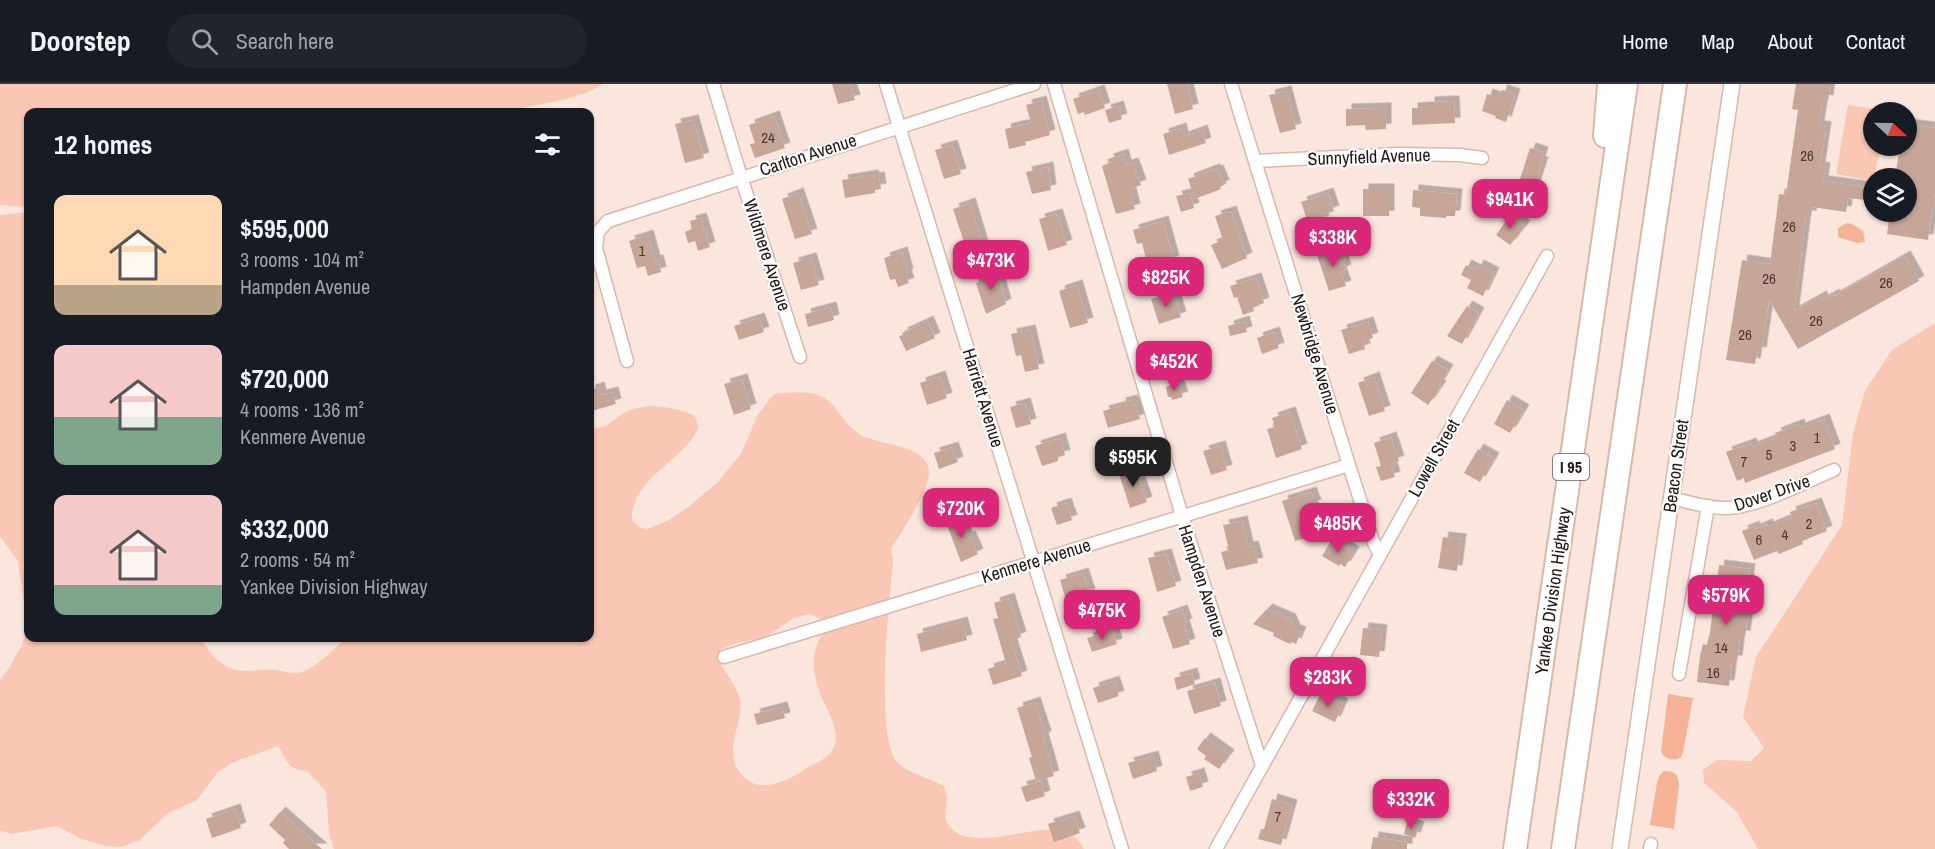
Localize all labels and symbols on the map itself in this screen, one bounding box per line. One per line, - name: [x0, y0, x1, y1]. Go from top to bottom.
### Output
- north arrow: [1863, 102, 1917, 156]
- street label: Carlton Avenue: [756, 127, 860, 182]
- house number: 24: [761, 127, 775, 148]
- street label: Sunnyfield Avenue: [1307, 142, 1431, 171]
- house number: 26: [1800, 145, 1814, 166]
- pin: $941K: [1468, 179, 1552, 230]
- street label: Wildmere Avenue: [738, 196, 797, 314]
- house number: 26: [1782, 216, 1796, 237]
- pin: $338K: [1291, 217, 1375, 268]
- house number: 1: [639, 240, 646, 261]
- pin: $473K: [949, 240, 1033, 291]
- pin: $825K: [1124, 257, 1208, 308]
- house number: 26: [1762, 268, 1776, 289]
- house number: 26: [1879, 272, 1893, 293]
- street label: Newbridge Avenue: [1285, 291, 1346, 417]
- house number: 26: [1809, 310, 1823, 331]
- house number: 26: [1738, 324, 1752, 345]
- pin: $452K: [1132, 341, 1216, 392]
- street label: Harriett Avenue: [957, 345, 1010, 450]
- street label: Lowell Street: [1402, 414, 1465, 501]
- street label: Beacon Street: [1657, 418, 1694, 514]
- house number: 1: [1814, 427, 1821, 448]
- house number: 3: [1790, 435, 1797, 456]
- pin: $595K: [1091, 437, 1175, 488]
- house number: 5: [1766, 444, 1773, 465]
- house number: 7: [1741, 451, 1748, 472]
- road number: I 95: [1553, 454, 1589, 480]
- street label: Dover Drive: [1731, 468, 1813, 517]
- pin: $720K: [919, 488, 1003, 539]
- pin: $485K: [1296, 503, 1380, 554]
- street label: Yankee Division Highway: [1528, 505, 1577, 676]
- house number: 2: [1806, 513, 1813, 534]
- street label: Hampden Avenue: [1172, 521, 1232, 640]
- house number: 4: [1782, 524, 1789, 545]
- house number: 6: [1756, 529, 1763, 550]
- street label: Kenmere Avenue: [978, 532, 1094, 589]
- pin: $579K: [1684, 575, 1768, 626]
- pin: $475K: [1060, 590, 1144, 641]
- house number: 14: [1714, 637, 1728, 658]
- pin: $283K: [1286, 657, 1370, 708]
- house number: 16: [1706, 662, 1720, 683]
- pin: $332K: [1369, 779, 1453, 830]
- house number: 7: [1275, 806, 1282, 827]

